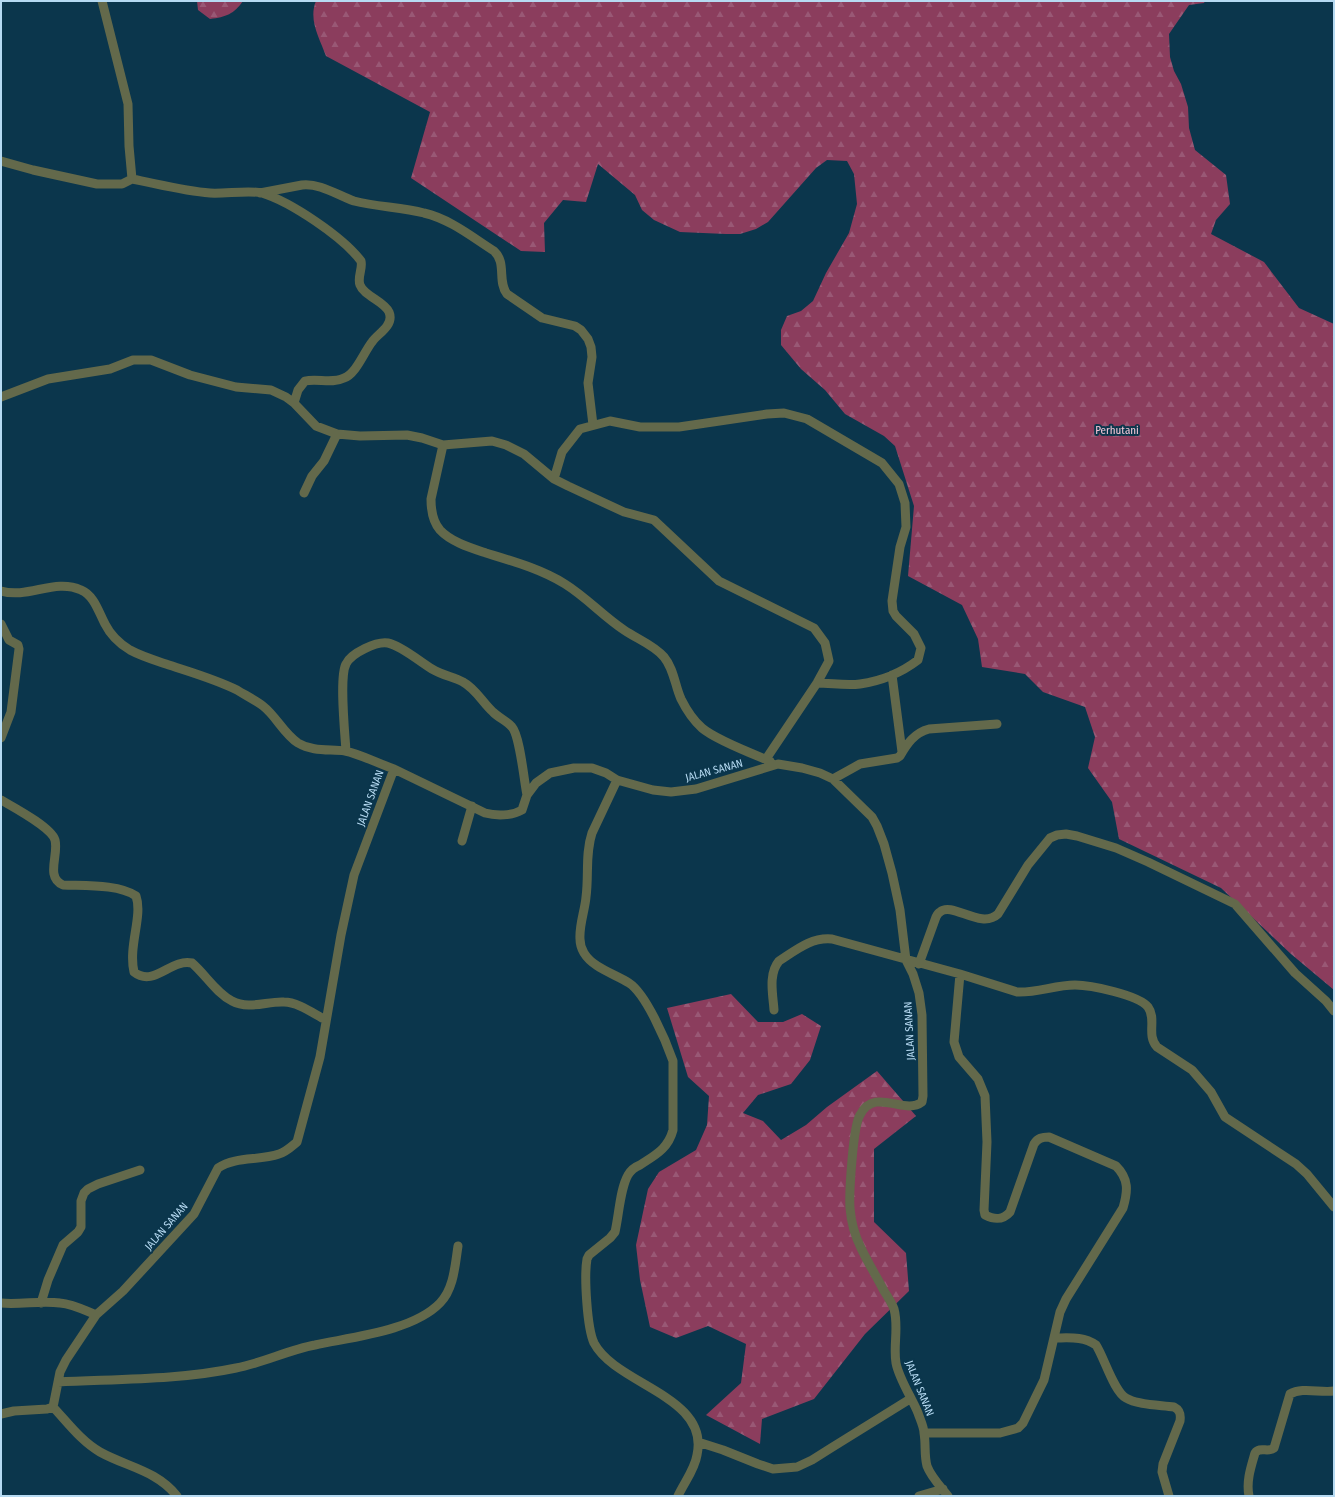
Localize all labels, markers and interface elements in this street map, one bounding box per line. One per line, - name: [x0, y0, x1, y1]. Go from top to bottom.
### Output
- park label: Perhutani: [1095, 424, 1139, 437]
- street label: JALAN SANAN: [684, 757, 744, 784]
- street label: JALAN SANAN: [354, 768, 387, 828]
- street label: JALAN SANAN: [901, 1001, 918, 1061]
- street label: JALAN SANAN: [142, 1200, 191, 1253]
- street label: JALAN SANAN: [902, 1358, 937, 1418]

